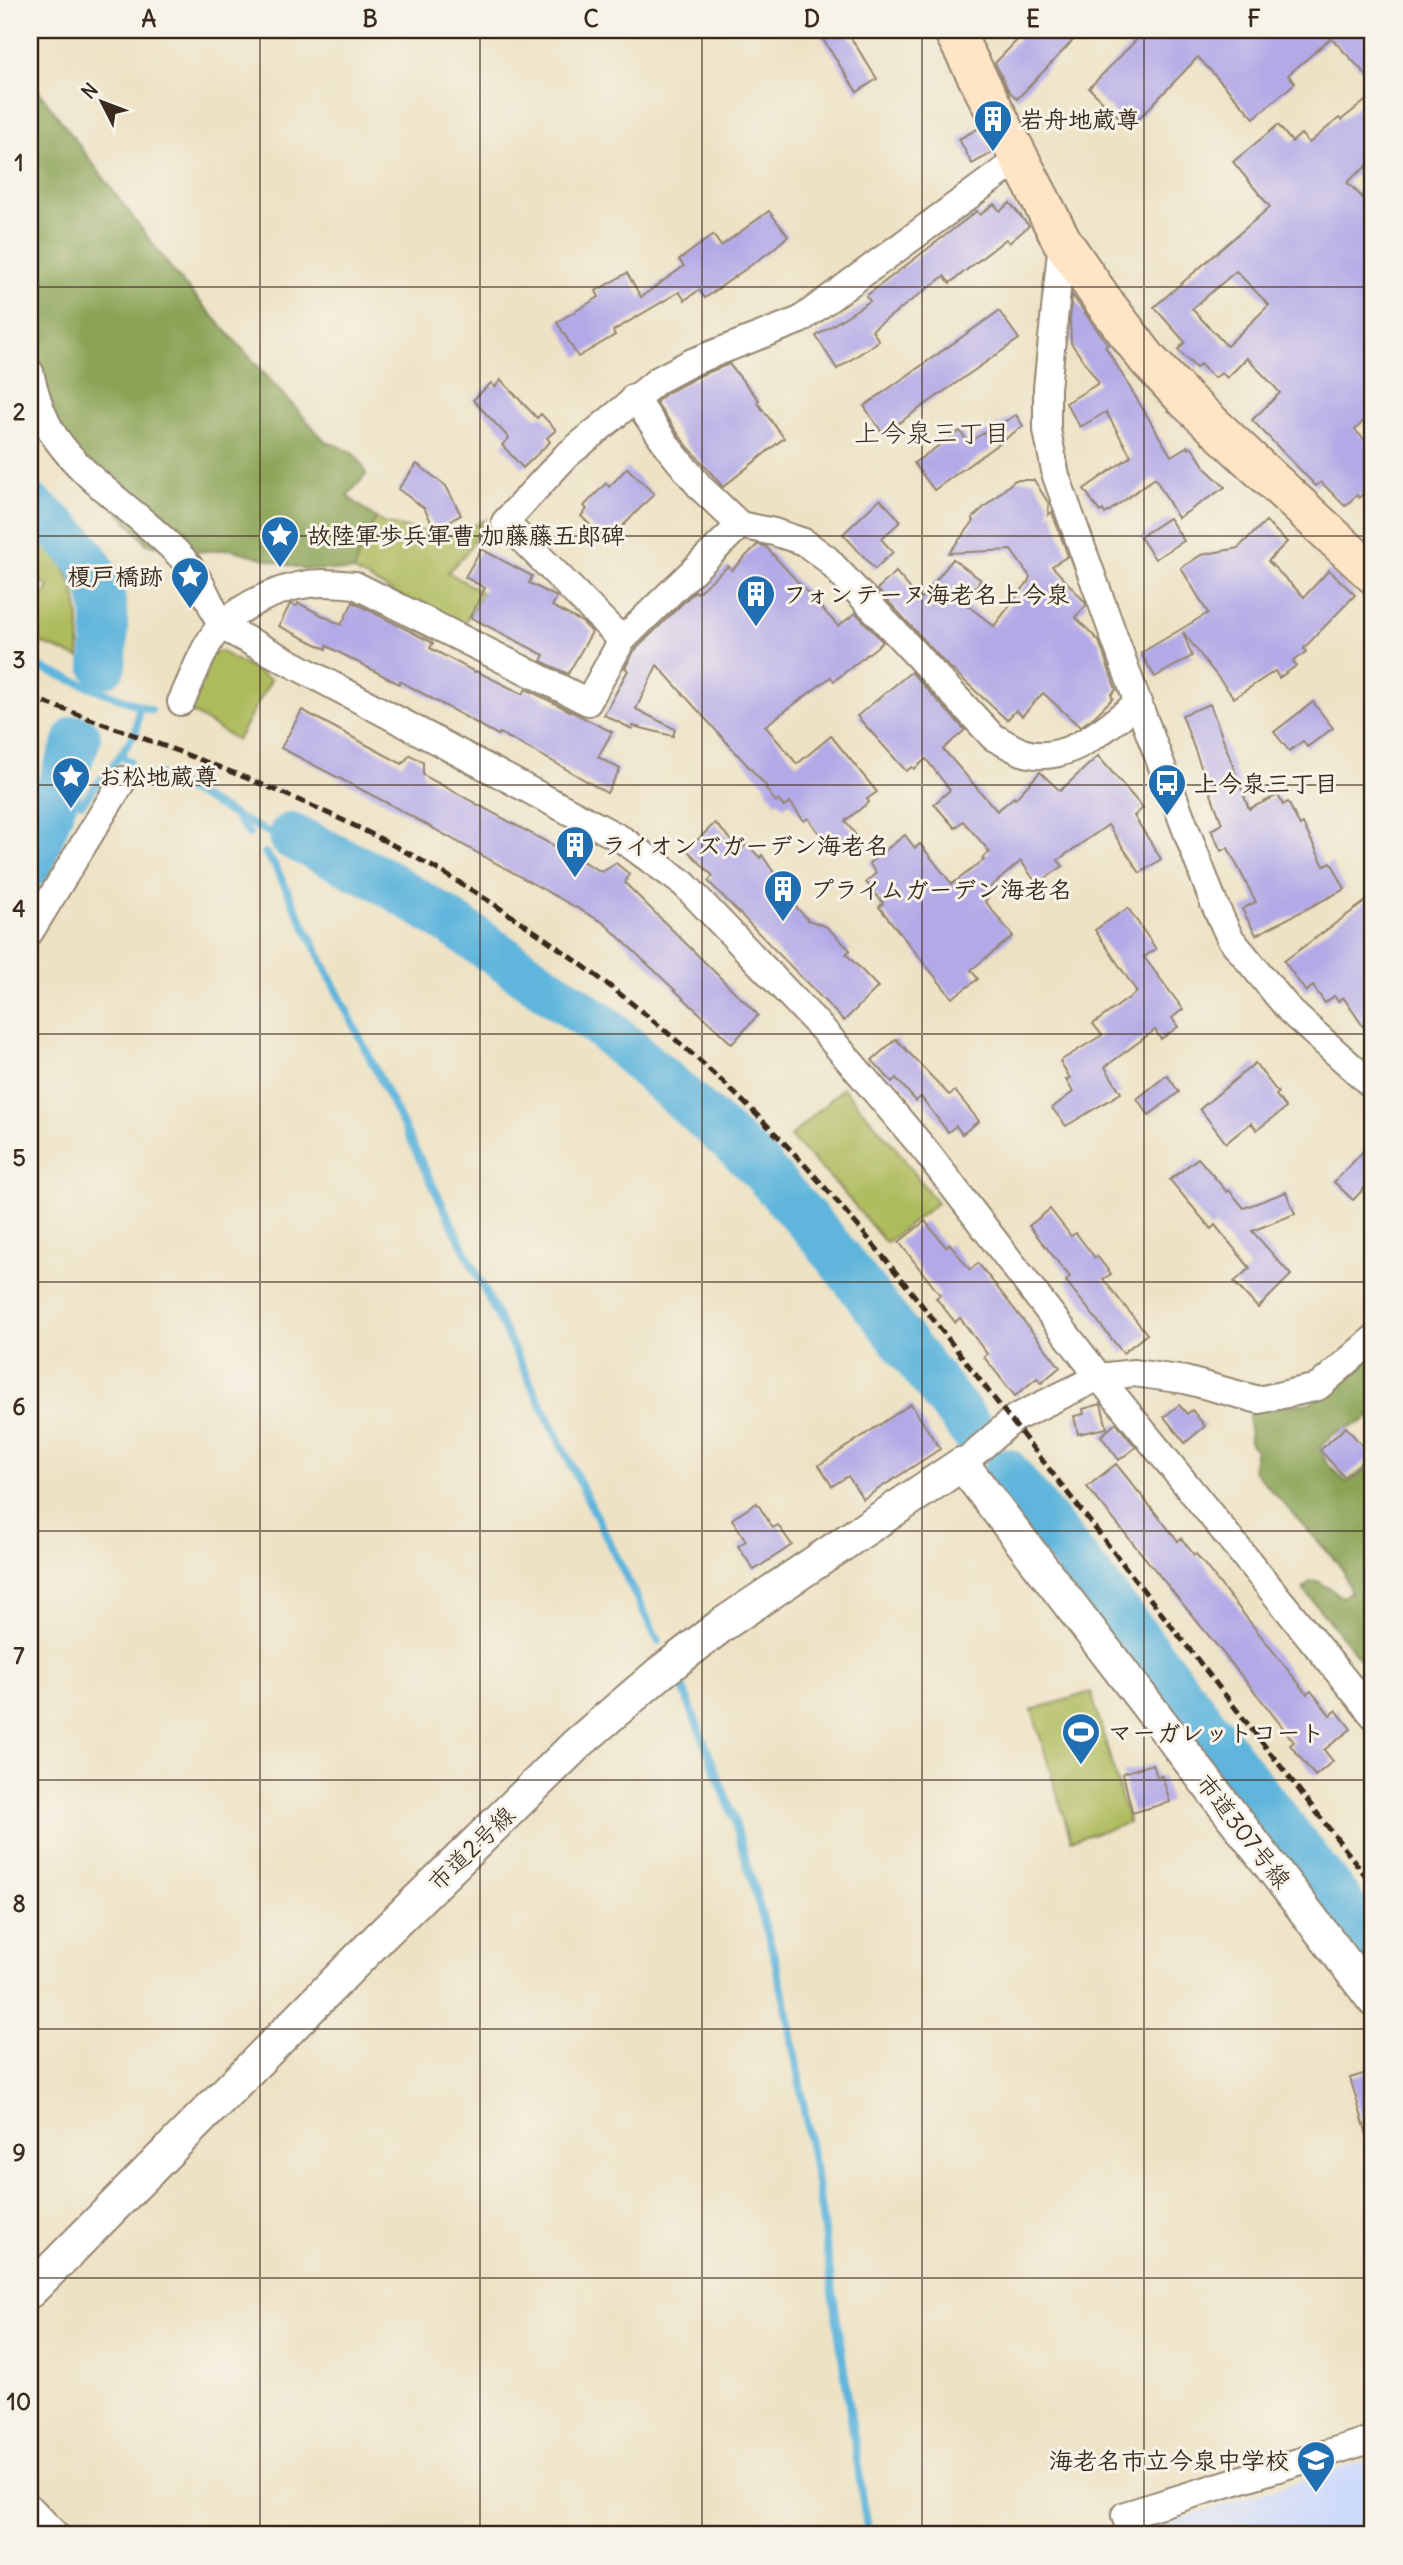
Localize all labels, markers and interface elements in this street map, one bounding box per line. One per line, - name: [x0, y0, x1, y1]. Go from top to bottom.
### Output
- text: A: [142, 4, 157, 33]
- text: B: [362, 4, 378, 33]
- text: C: [583, 4, 599, 33]
- text: D: [804, 4, 820, 33]
- text: E: [1026, 4, 1040, 33]
- text: F: [1247, 4, 1261, 33]
- north arrow: [66, 66, 136, 136]
- text: N: [76, 78, 103, 104]
- building icon: 岩舟地蔵尊: [972, 98, 1014, 153]
- place label: 岩舟地蔵尊: [1020, 104, 1140, 134]
- text: 1: [14, 148, 24, 177]
- text: 2: [13, 397, 26, 426]
- district label: 上今泉三丁目: [854, 416, 1010, 449]
- place icon: 故陸軍歩兵軍曹 加藤藤五郎碑: [259, 514, 301, 569]
- place label: 故陸軍歩兵軍曹 加藤藤五郎碑: [307, 520, 625, 550]
- place icon: 榎戸橋跡: [169, 555, 211, 610]
- place label: 榎戸橋跡: [67, 561, 163, 591]
- building icon: フォンテーヌ海老名上今泉: [735, 573, 777, 628]
- place label: フォンテーヌ海老名上今泉: [783, 579, 1070, 609]
- text: 3: [12, 645, 26, 674]
- place icon: お松地蔵尊: [50, 755, 92, 810]
- place label: お松地蔵尊: [98, 761, 218, 791]
- bus stop icon: 上今泉三丁目: [1146, 762, 1188, 817]
- place label: 上今泉三丁目: [1194, 768, 1338, 798]
- building icon: ライオンズガーデン海老名: [554, 824, 596, 879]
- place label: ライオンズガーデン海老名: [602, 830, 889, 860]
- building icon: プライムガーデン海老名: [762, 868, 804, 923]
- place label: プライムガーデン海老名: [810, 874, 1073, 904]
- text: 4: [12, 894, 26, 923]
- text: 5: [12, 1143, 26, 1172]
- text: 6: [12, 1392, 26, 1421]
- text: 7: [13, 1641, 25, 1670]
- sports icon: マーガレットコート: [1060, 1711, 1102, 1766]
- place label: マーガレットコート: [1108, 1717, 1324, 1747]
- street label: 市道307号線: [1190, 1768, 1298, 1894]
- street label: 市道2号線: [421, 1799, 521, 1897]
- text: 8: [12, 1889, 26, 1918]
- text: 9: [12, 2138, 26, 2167]
- text: 10: [7, 2387, 31, 2416]
- school or university icon: 海老名市立今泉中学校: [1295, 2439, 1337, 2494]
- place label: 海老名市立今泉中学校: [1049, 2445, 1289, 2475]

